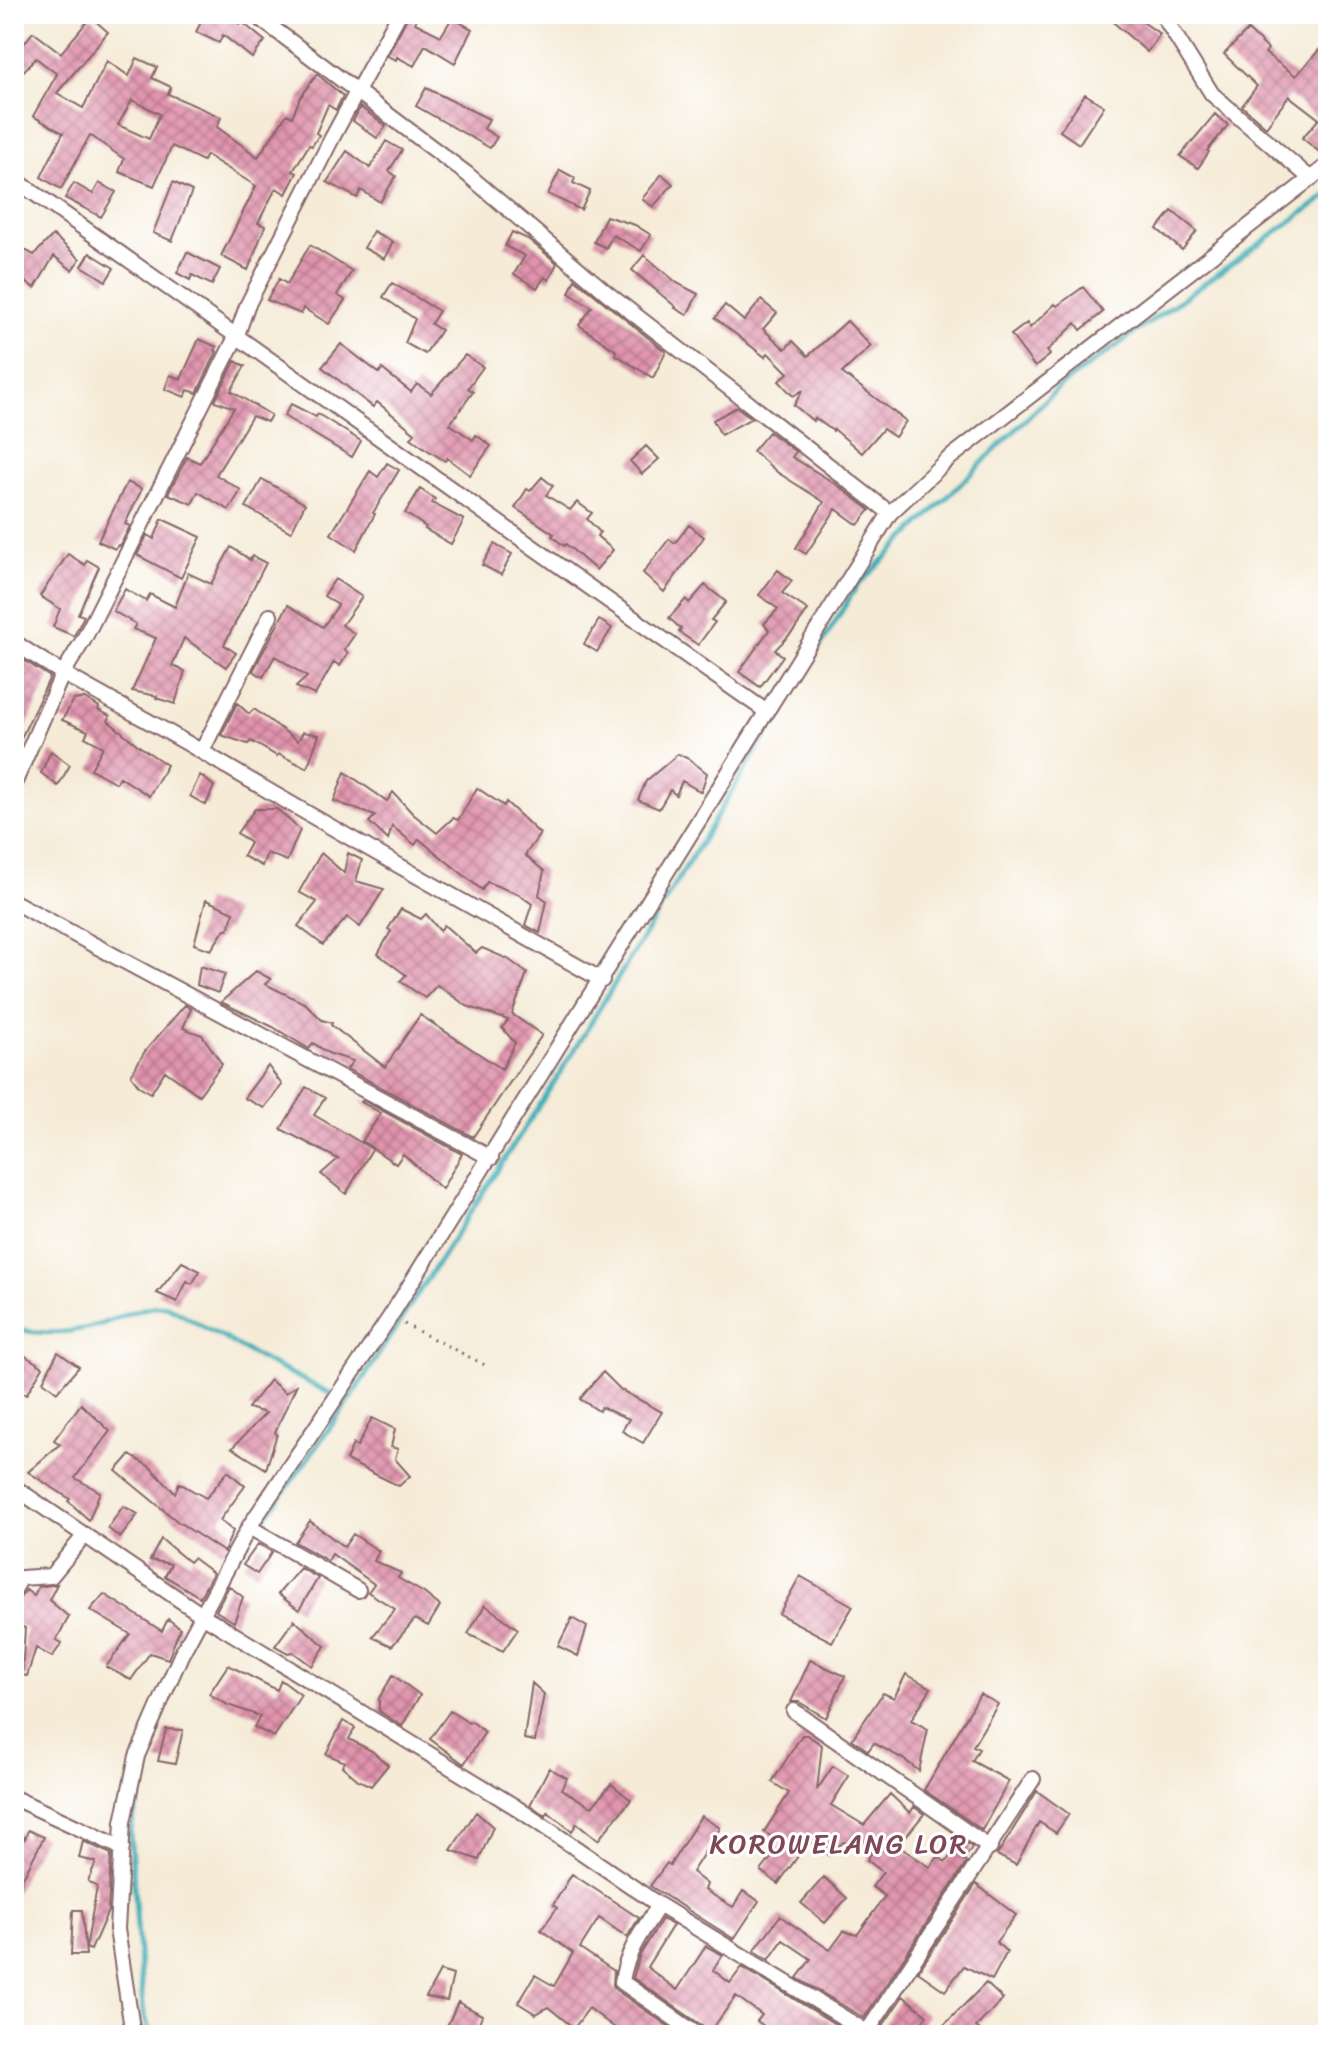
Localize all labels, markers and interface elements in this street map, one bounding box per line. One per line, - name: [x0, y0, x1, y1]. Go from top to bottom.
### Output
- district label: KOROWELANG LOR: [710, 1819, 968, 1868]

